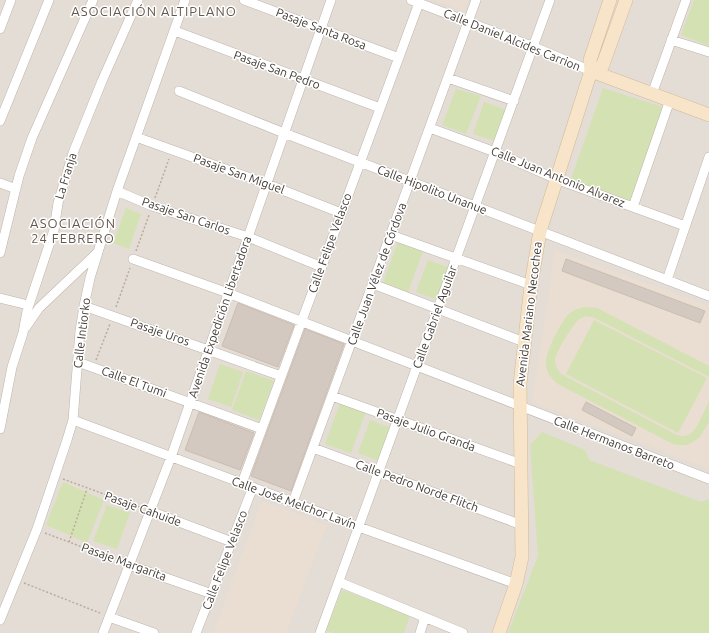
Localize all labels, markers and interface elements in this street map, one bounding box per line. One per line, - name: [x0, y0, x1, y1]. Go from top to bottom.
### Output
- district label: ASOCIACIÓN ALTIPLANO: [71, 4, 237, 18]
- street label: Pasaje Santa Rosa: [274, 5, 368, 52]
- street label: Calle Daniel Alcides Carrion: [442, 6, 583, 73]
- street label: Pasaje San Pedro: [232, 48, 322, 91]
- street label: Calle Juan Antonio Alvarez: [489, 144, 627, 210]
- street label: La Franja: [52, 151, 79, 201]
- street label: Pasaje San Miguel: [192, 151, 286, 196]
- street label: Calle Hipolito Unanue: [375, 163, 489, 216]
- street label: Calle Felipe Velasco: [305, 191, 354, 295]
- street label: Pasaje San Carlos: [140, 194, 232, 237]
- street label: Calle Juan Vélez de Córdova: [345, 201, 408, 347]
- district label: ASOCIACIÓN 24 FEBRERO: [30, 216, 116, 245]
- street label: Avenida Expedición Libertadora: [186, 234, 253, 399]
- street label: Avenida Mariano Necochea: [513, 241, 544, 387]
- street label: Calle Gabriel Aguilar: [410, 263, 459, 370]
- street label: Calle Intiorko: [71, 297, 92, 369]
- street label: Pasaje Uros: [129, 315, 192, 348]
- street label: Calle El Tumi: [100, 364, 169, 399]
- street label: Pasaje Julio Granda: [375, 406, 477, 453]
- street label: Calle Hermanos Barreto: [552, 413, 676, 472]
- street label: Calle Pedro Norde Flitch: [354, 457, 481, 514]
- street label: Calle José Melchor Lavín: [230, 474, 358, 531]
- street label: Pasaje Cahuide: [103, 489, 183, 528]
- street label: Calle Felipe Velasco: [200, 508, 250, 611]
- street label: Pasaje Margarita: [80, 540, 168, 583]

